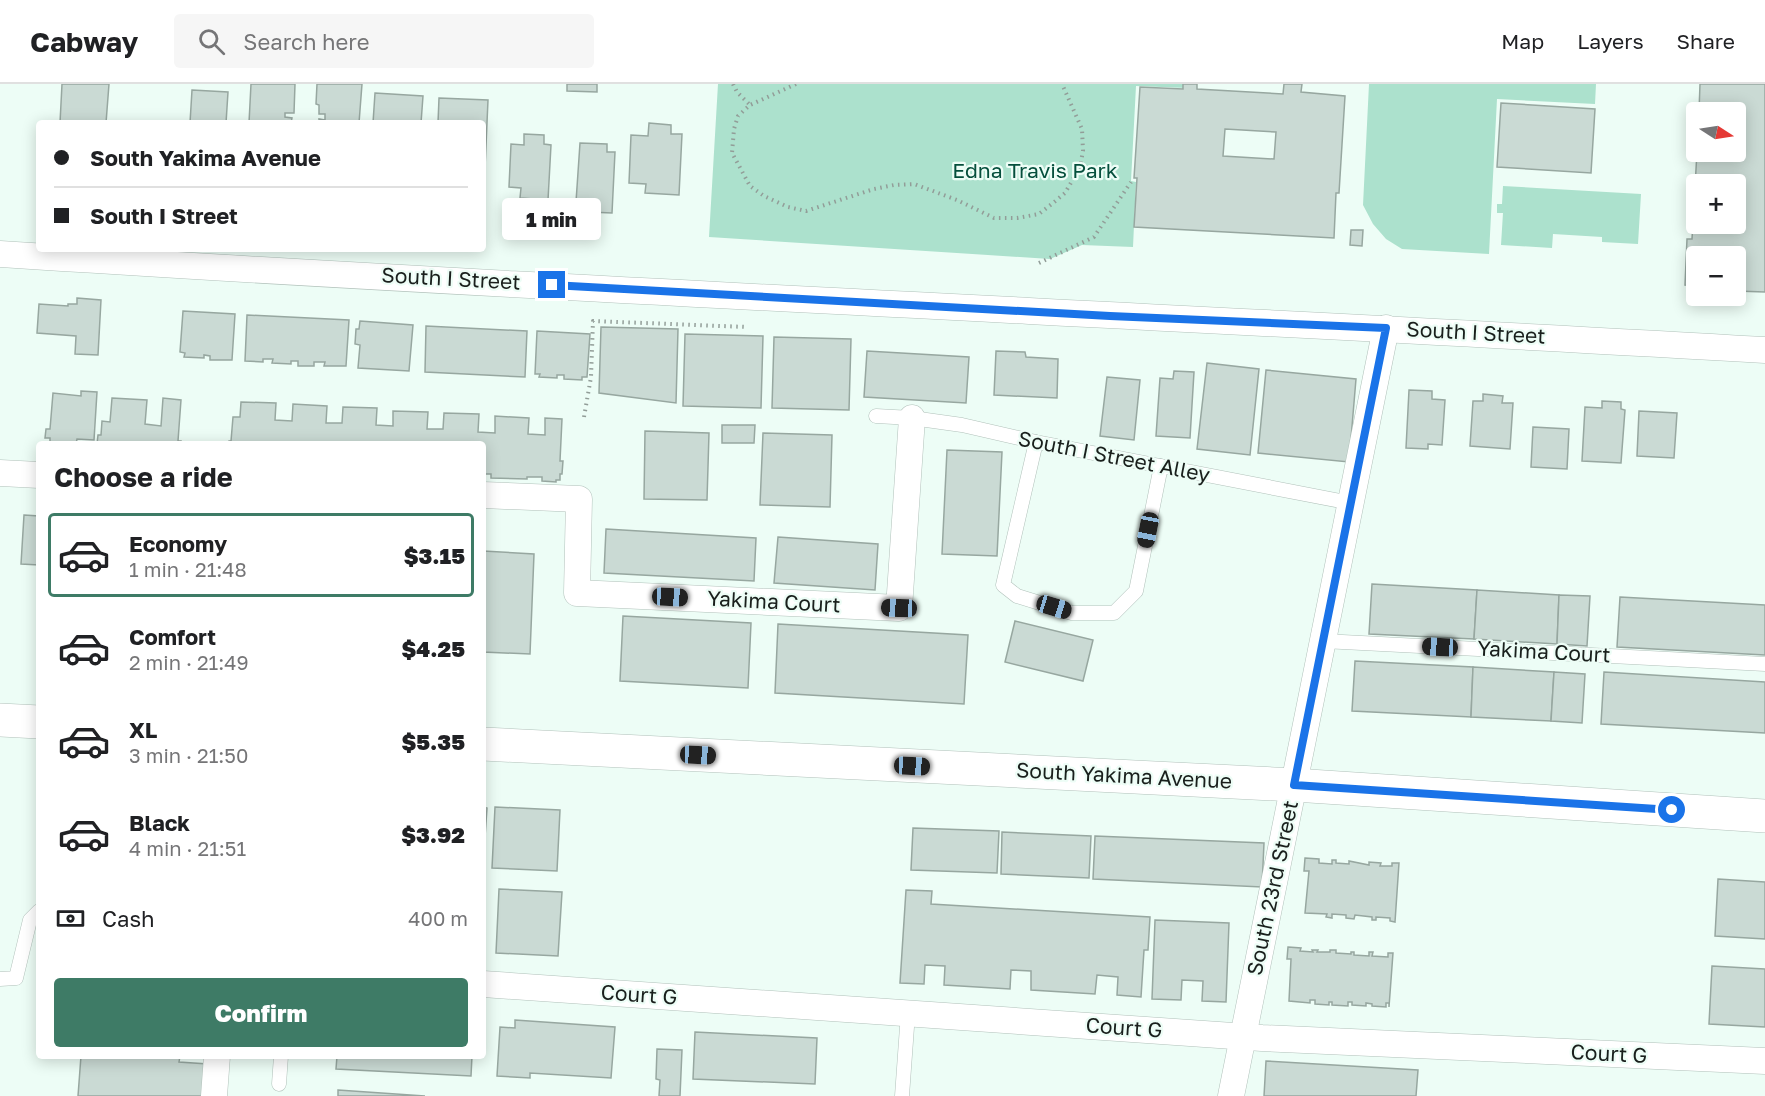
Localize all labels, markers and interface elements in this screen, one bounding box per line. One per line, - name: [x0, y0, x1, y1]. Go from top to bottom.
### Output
- search box: [174, 14, 594, 68]
- text: Cabway: [30, 25, 138, 58]
- icon: search: [195, 25, 228, 58]
- text: Search here: [243, 28, 369, 55]
- text: Map: [1501, 28, 1544, 54]
- text: Layers: [1577, 28, 1644, 54]
- text: Share: [1677, 28, 1735, 54]
- north arrow: [1686, 102, 1746, 162]
- map controls: [1686, 102, 1746, 306]
- text: South Yakima Avenue: [90, 144, 321, 171]
- park label: Edna Travis Park: [952, 157, 1118, 183]
- button: +: [1686, 174, 1746, 234]
- callout: 1 min: [502, 198, 602, 240]
- text: South I Street: [90, 202, 238, 229]
- text: 1 min: [526, 207, 577, 231]
- button: −: [1686, 246, 1746, 306]
- street label: South I Street: [381, 261, 521, 295]
- route end: [538, 271, 565, 298]
- street label: South I Street: [1406, 315, 1546, 349]
- street label: South I Street Alley: [1016, 425, 1213, 487]
- text: Choose a ride: [54, 461, 233, 493]
- car: [1136, 511, 1160, 549]
- icon: car: [57, 528, 111, 582]
- text: Economy: [129, 530, 227, 557]
- text: $3.15: [404, 542, 465, 569]
- text: 1 min · 21:48: [129, 557, 247, 581]
- street label: Yakima Court: [707, 585, 841, 617]
- car: [652, 587, 688, 607]
- car: [1034, 593, 1074, 621]
- car: [881, 598, 917, 618]
- icon: car: [57, 621, 111, 675]
- text: Comfort: [129, 623, 216, 650]
- text: $4.25: [402, 635, 465, 662]
- street label: Yakima Court: [1477, 635, 1611, 667]
- car: [1422, 637, 1458, 657]
- text: 2 min · 21:49: [129, 650, 249, 674]
- icon: car: [57, 714, 111, 768]
- text: XL: [129, 716, 157, 743]
- text: $5.35: [401, 728, 465, 755]
- text: 3 min · 21:50: [129, 743, 248, 767]
- car: [680, 745, 716, 765]
- car: [894, 756, 930, 776]
- street label: South Yakima Avenue: [1015, 756, 1233, 794]
- route start: [1658, 796, 1685, 823]
- street label: South 23rd Street: [1241, 798, 1303, 978]
- icon: car: [57, 807, 111, 861]
- text: Black: [129, 809, 190, 836]
- text: $3.92: [401, 821, 465, 848]
- text: 4 min · 21:51: [129, 836, 246, 860]
- icon: cash: [54, 902, 87, 935]
- text: Cash: [102, 905, 155, 932]
- text: 400 m: [408, 906, 468, 930]
- button: Confirm: [54, 978, 468, 1047]
- street label: Court G: [600, 978, 678, 1010]
- street label: Court G: [1085, 1011, 1163, 1043]
- street label: Court G: [1570, 1038, 1648, 1068]

